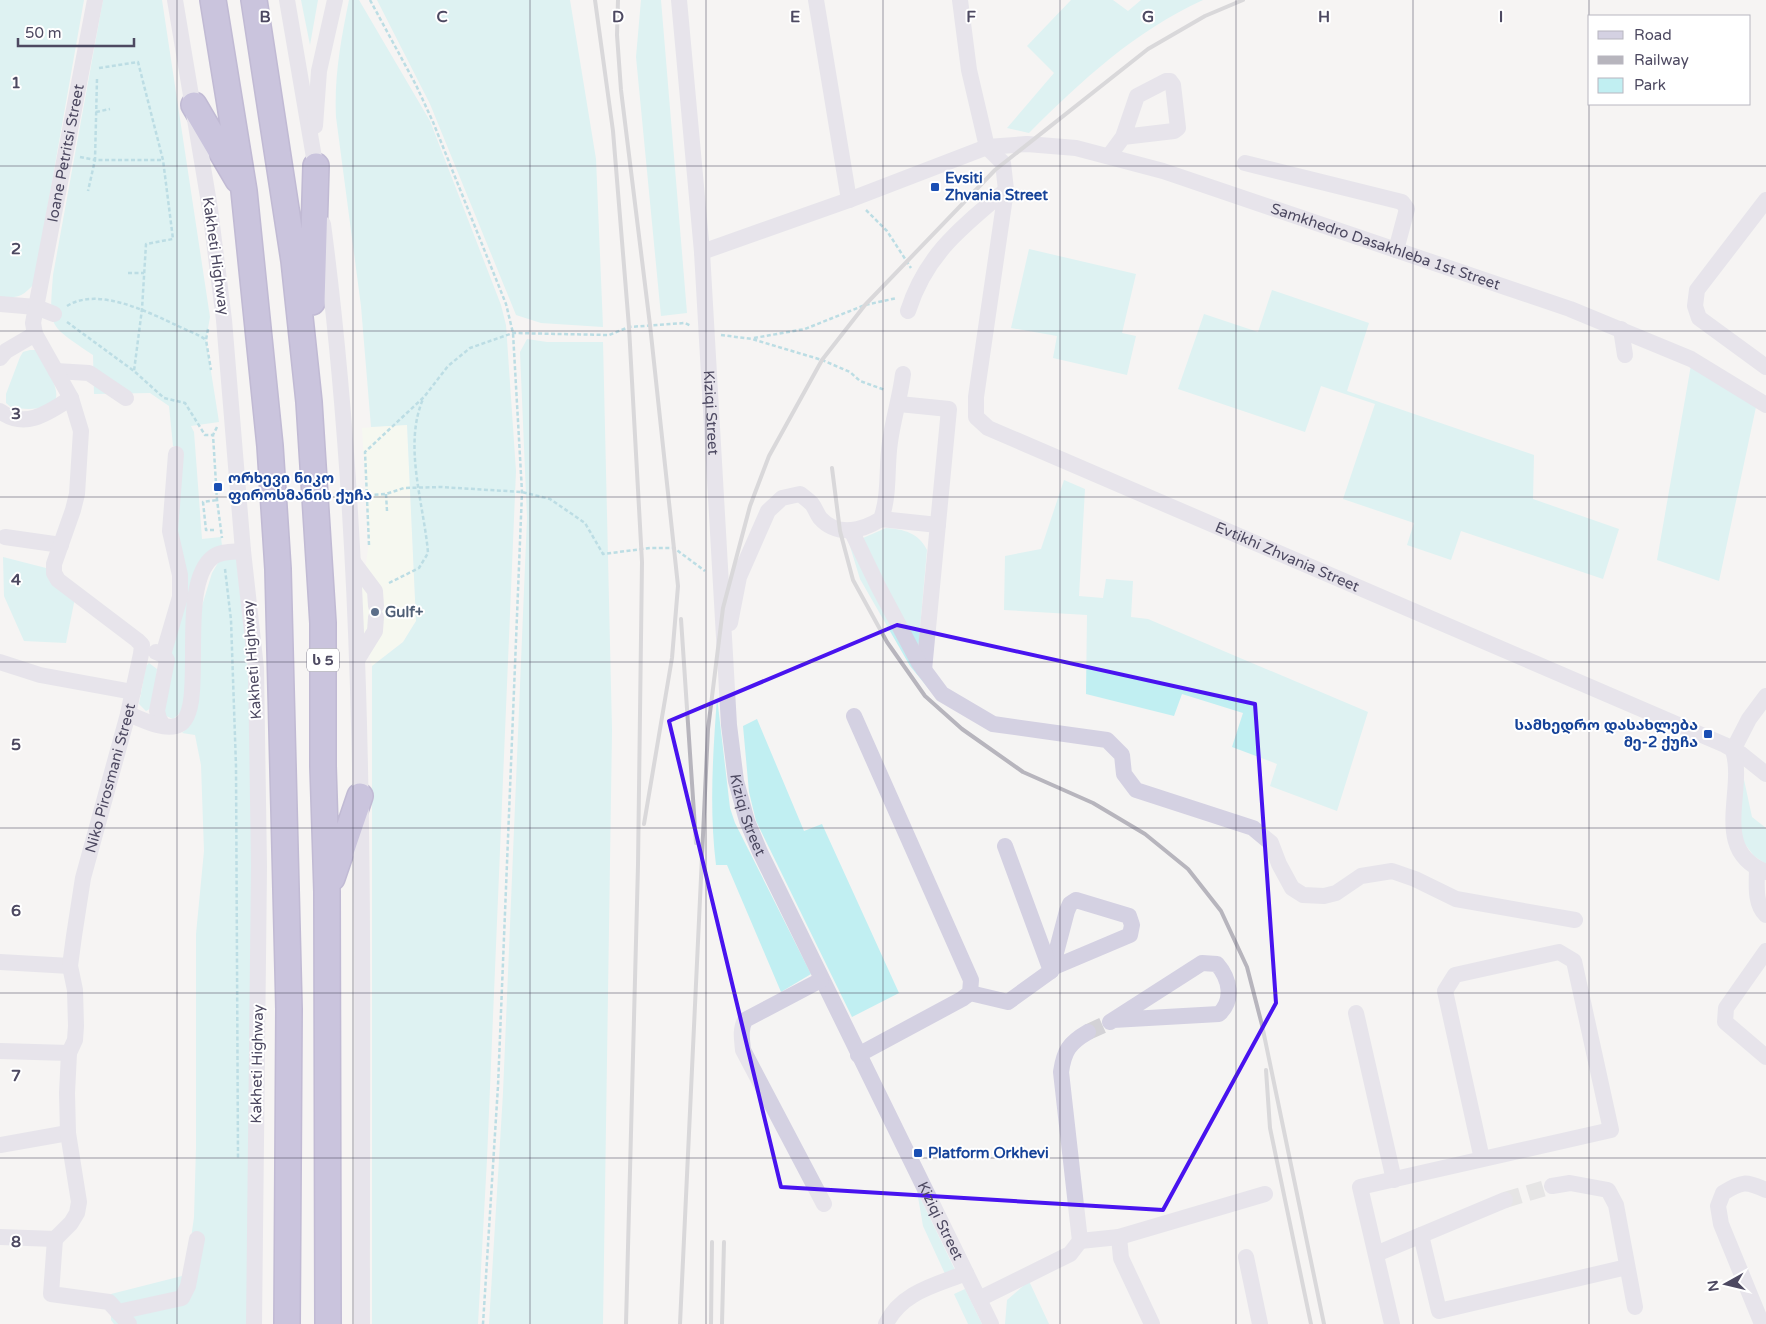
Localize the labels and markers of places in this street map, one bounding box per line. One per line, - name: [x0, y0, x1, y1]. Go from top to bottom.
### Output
- place label: Evsiti Zhvania Street: [945, 169, 1048, 204]
- marker: Evsiti Zhvania Street: [929, 181, 941, 193]
- place label: ორხევი ნიკო ფიროსმანის ქუჩა: [228, 469, 373, 504]
- marker: ორხევი ნიკო ფიროსმანის ქუჩა: [212, 481, 224, 493]
- place label: Gulf+: [385, 603, 424, 621]
- marker: Gulf+: [369, 606, 381, 618]
- place label: სამხედრო დასახლება მე-2 ქუჩა: [1515, 716, 1698, 751]
- marker: სამხედრო დასახლება მე-2 ქუჩა: [1702, 728, 1714, 740]
- place label: Platform Orkhevi: [928, 1144, 1049, 1162]
- marker: Platform Orkhevi: [912, 1147, 924, 1159]

